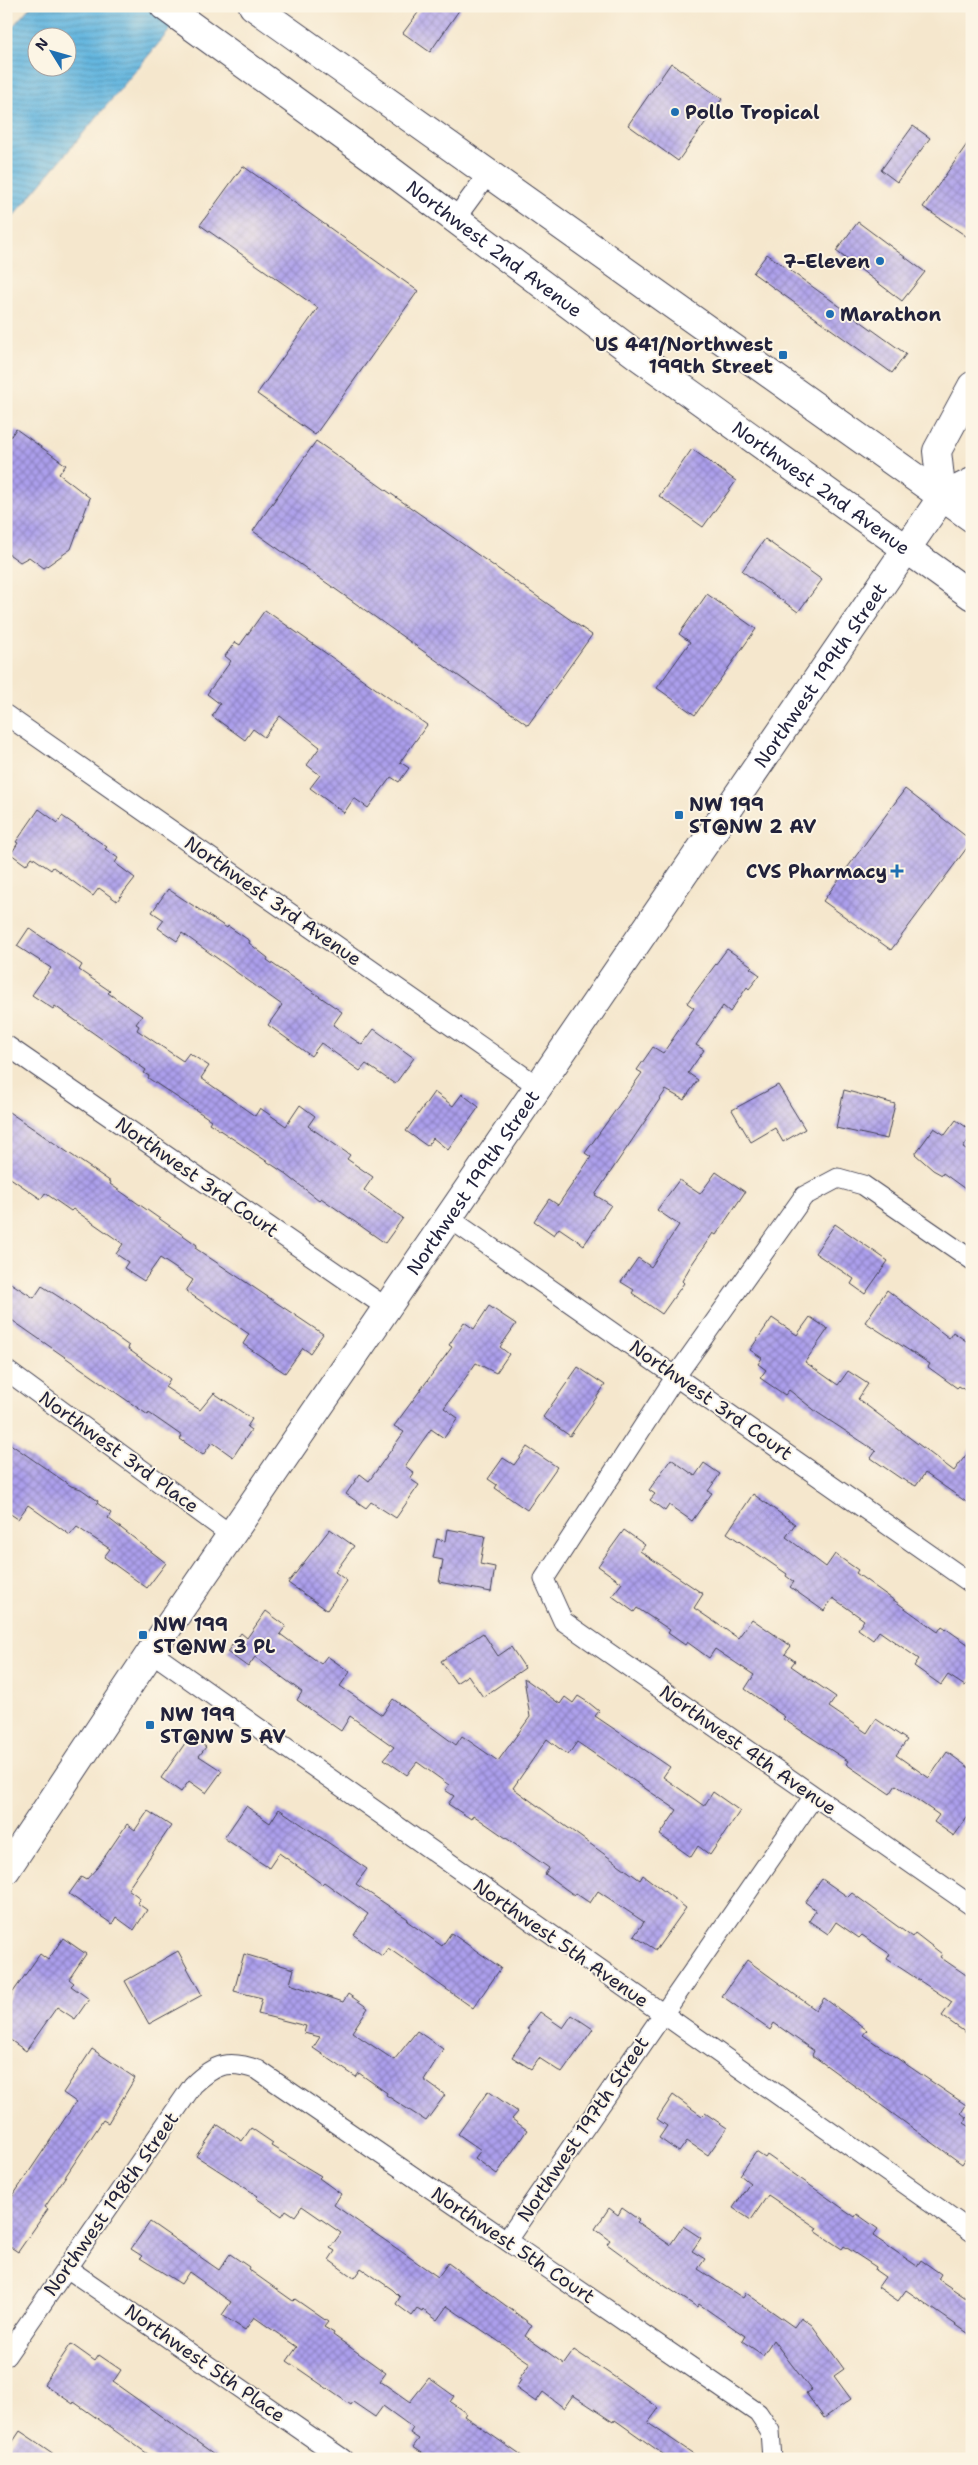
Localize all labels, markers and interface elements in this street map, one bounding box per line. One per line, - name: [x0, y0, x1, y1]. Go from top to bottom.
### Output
- north arrow: [28, 28, 78, 78]
- text: N: [31, 34, 52, 54]
- place label: Pollo Tropical: [685, 100, 820, 125]
- marker: Pollo Tropical: [669, 106, 681, 118]
- street label: Northwest 2nd Avenue: [401, 174, 588, 323]
- place label: 7-Eleven: [783, 249, 870, 274]
- marker: 7-Eleven: [874, 255, 886, 267]
- place label: Marathon: [840, 302, 941, 327]
- marker: Marathon: [824, 308, 836, 320]
- place label: US 441/Northwest 199th Street: [595, 332, 773, 379]
- marker: US 441/Northwest 199th Street: [777, 349, 789, 361]
- street label: Northwest 2nd Avenue: [727, 415, 915, 560]
- street label: Northwest 199th Street: [748, 578, 892, 772]
- place label: NW 199 ST@NW 2 AV: [689, 792, 817, 839]
- marker: NW 199 ST@NW 2 AV: [673, 809, 685, 821]
- street label: Northwest 3rd Avenue: [180, 830, 366, 972]
- place label: CVS Pharmacy: [746, 859, 887, 884]
- marker: CVS Pharmacy: [891, 865, 903, 877]
- street label: Northwest 199th Street: [400, 1085, 545, 1280]
- street label: Northwest 3rd Court: [110, 1111, 284, 1243]
- street label: Northwest 3rd Court: [624, 1334, 798, 1466]
- street label: Northwest 3rd Place: [34, 1385, 204, 1519]
- place label: NW 199 ST@NW 3 PL: [153, 1612, 275, 1659]
- marker: NW 199 ST@NW 3 PL: [137, 1629, 149, 1641]
- street label: Northwest 4th Avenue: [655, 1679, 841, 1821]
- place label: NW 199 ST@NW 5 AV: [160, 1702, 286, 1749]
- marker: NW 199 ST@NW 5 AV: [144, 1719, 156, 1731]
- street label: Northwest 5th Avenue: [468, 1873, 654, 2013]
- street label: Northwest 197th Street: [512, 2031, 654, 2227]
- street label: Northwest 198th Street: [38, 2107, 184, 2301]
- street label: Northwest 5th Court: [426, 2181, 600, 2309]
- street label: Northwest 5th Place: [120, 2298, 290, 2428]

